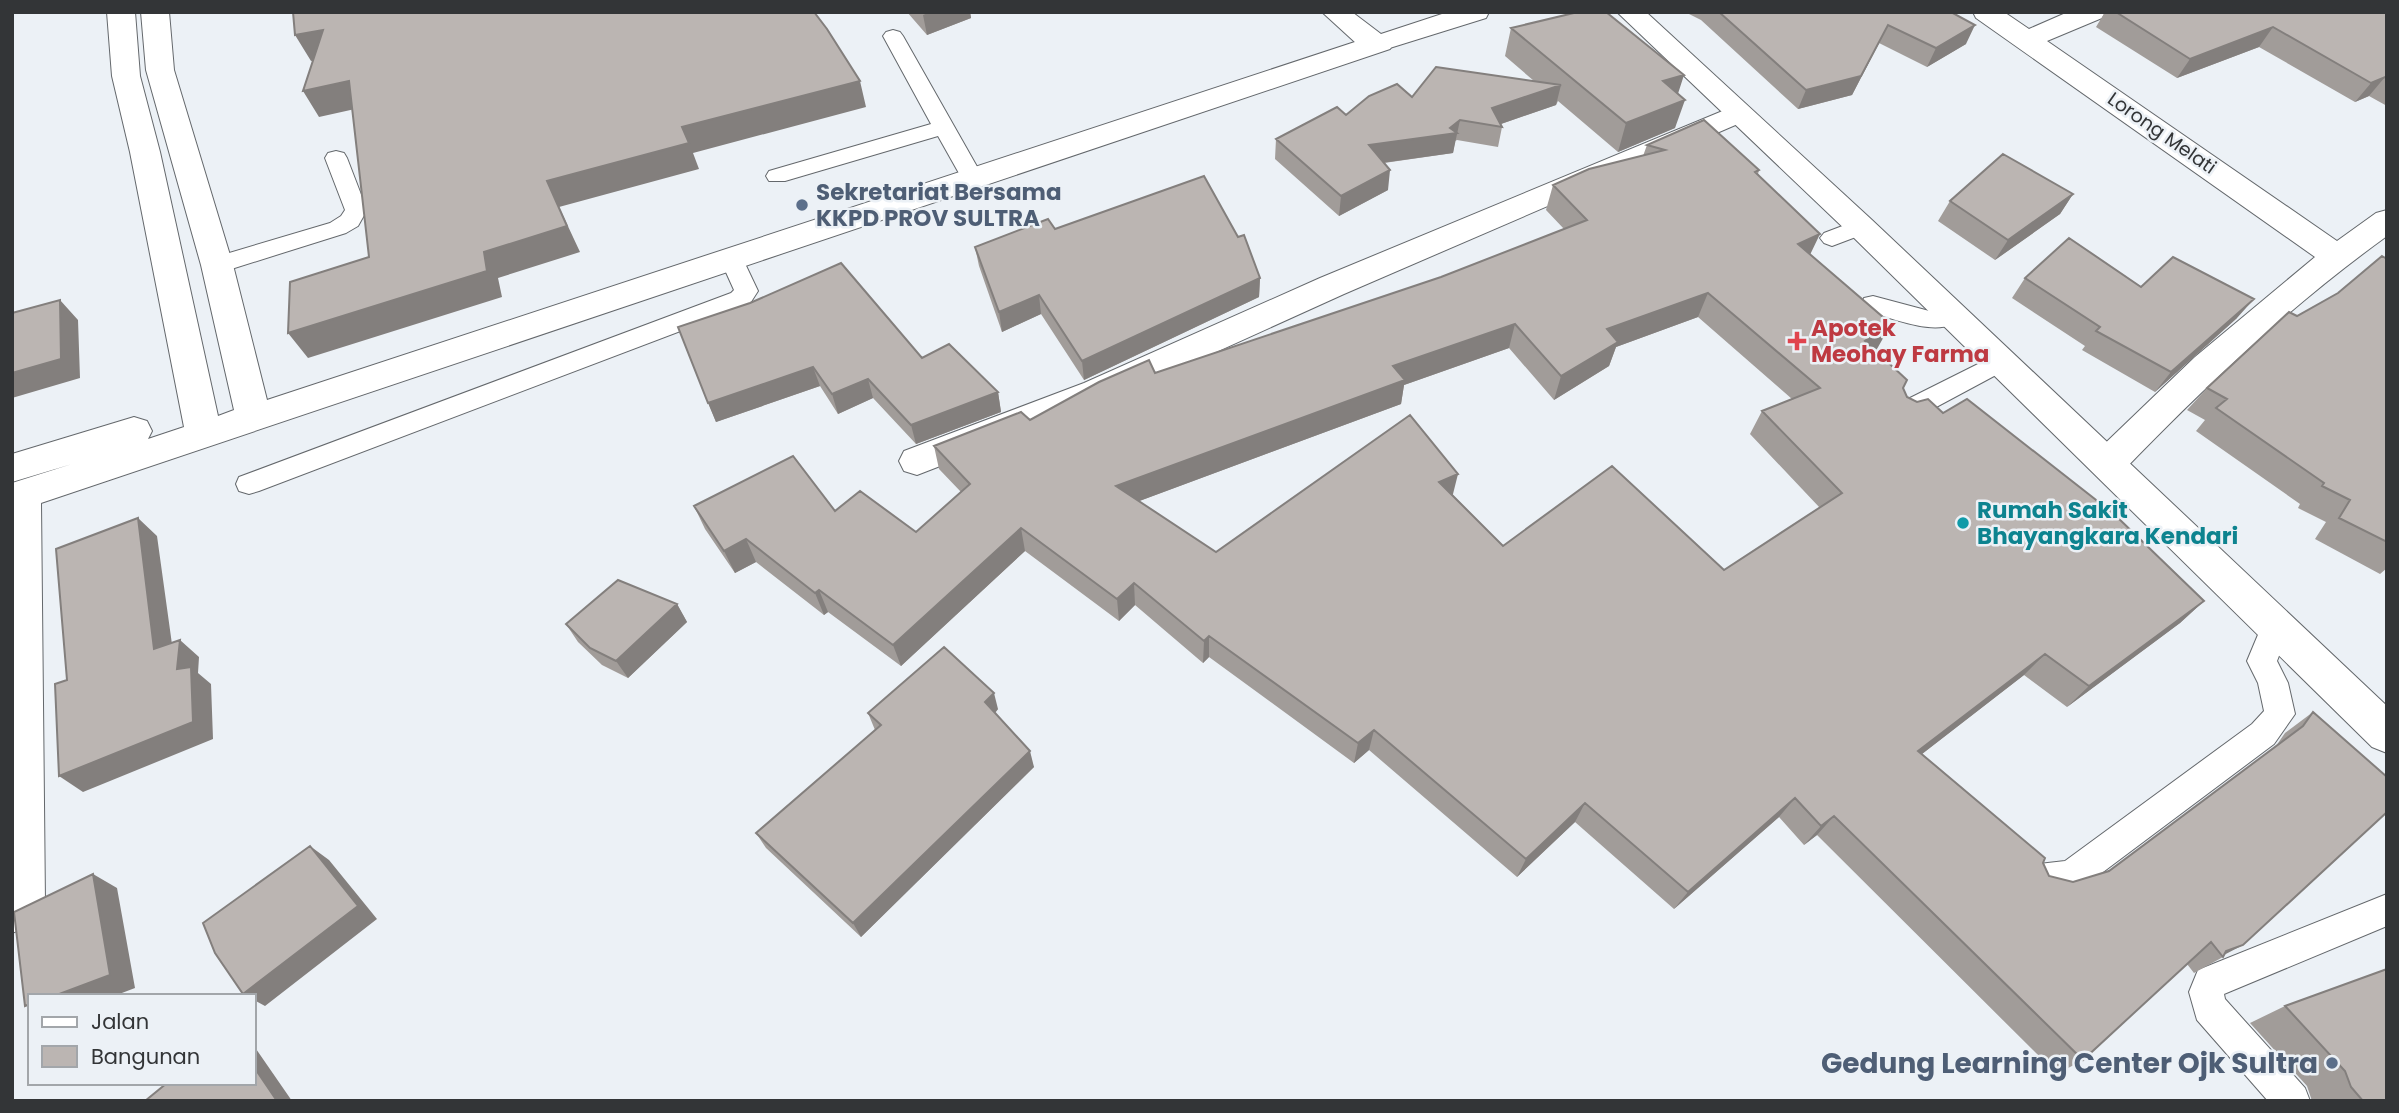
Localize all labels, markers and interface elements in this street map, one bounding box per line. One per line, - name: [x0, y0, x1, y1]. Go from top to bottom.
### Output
- street label: Lorong Melati: [2102, 86, 2222, 180]
- place label: Sekretariat Bersama KKPD PROV SULTRA: [816, 176, 1062, 234]
- marker: Sekretariat Bersama KKPD PROV SULTRA: [794, 197, 810, 213]
- place label: Apotek Meohay Farma: [1811, 312, 1989, 370]
- marker: Apotek Meohay Farma: [1789, 333, 1805, 349]
- place label: Rumah Sakit Bhayangkara Kendari: [1977, 494, 2238, 552]
- marker: Rumah Sakit Bhayangkara Kendari: [1955, 515, 1971, 531]
- legend: [28, 994, 256, 1085]
- text: Jalan: [91, 1007, 149, 1036]
- text: Bangunan: [91, 1042, 200, 1071]
- place label: Gedung Learning Center Ojk Sultra: [1821, 1044, 2318, 1083]
- marker: Gedung Learning Center Ojk Sultra: [2324, 1055, 2340, 1071]

